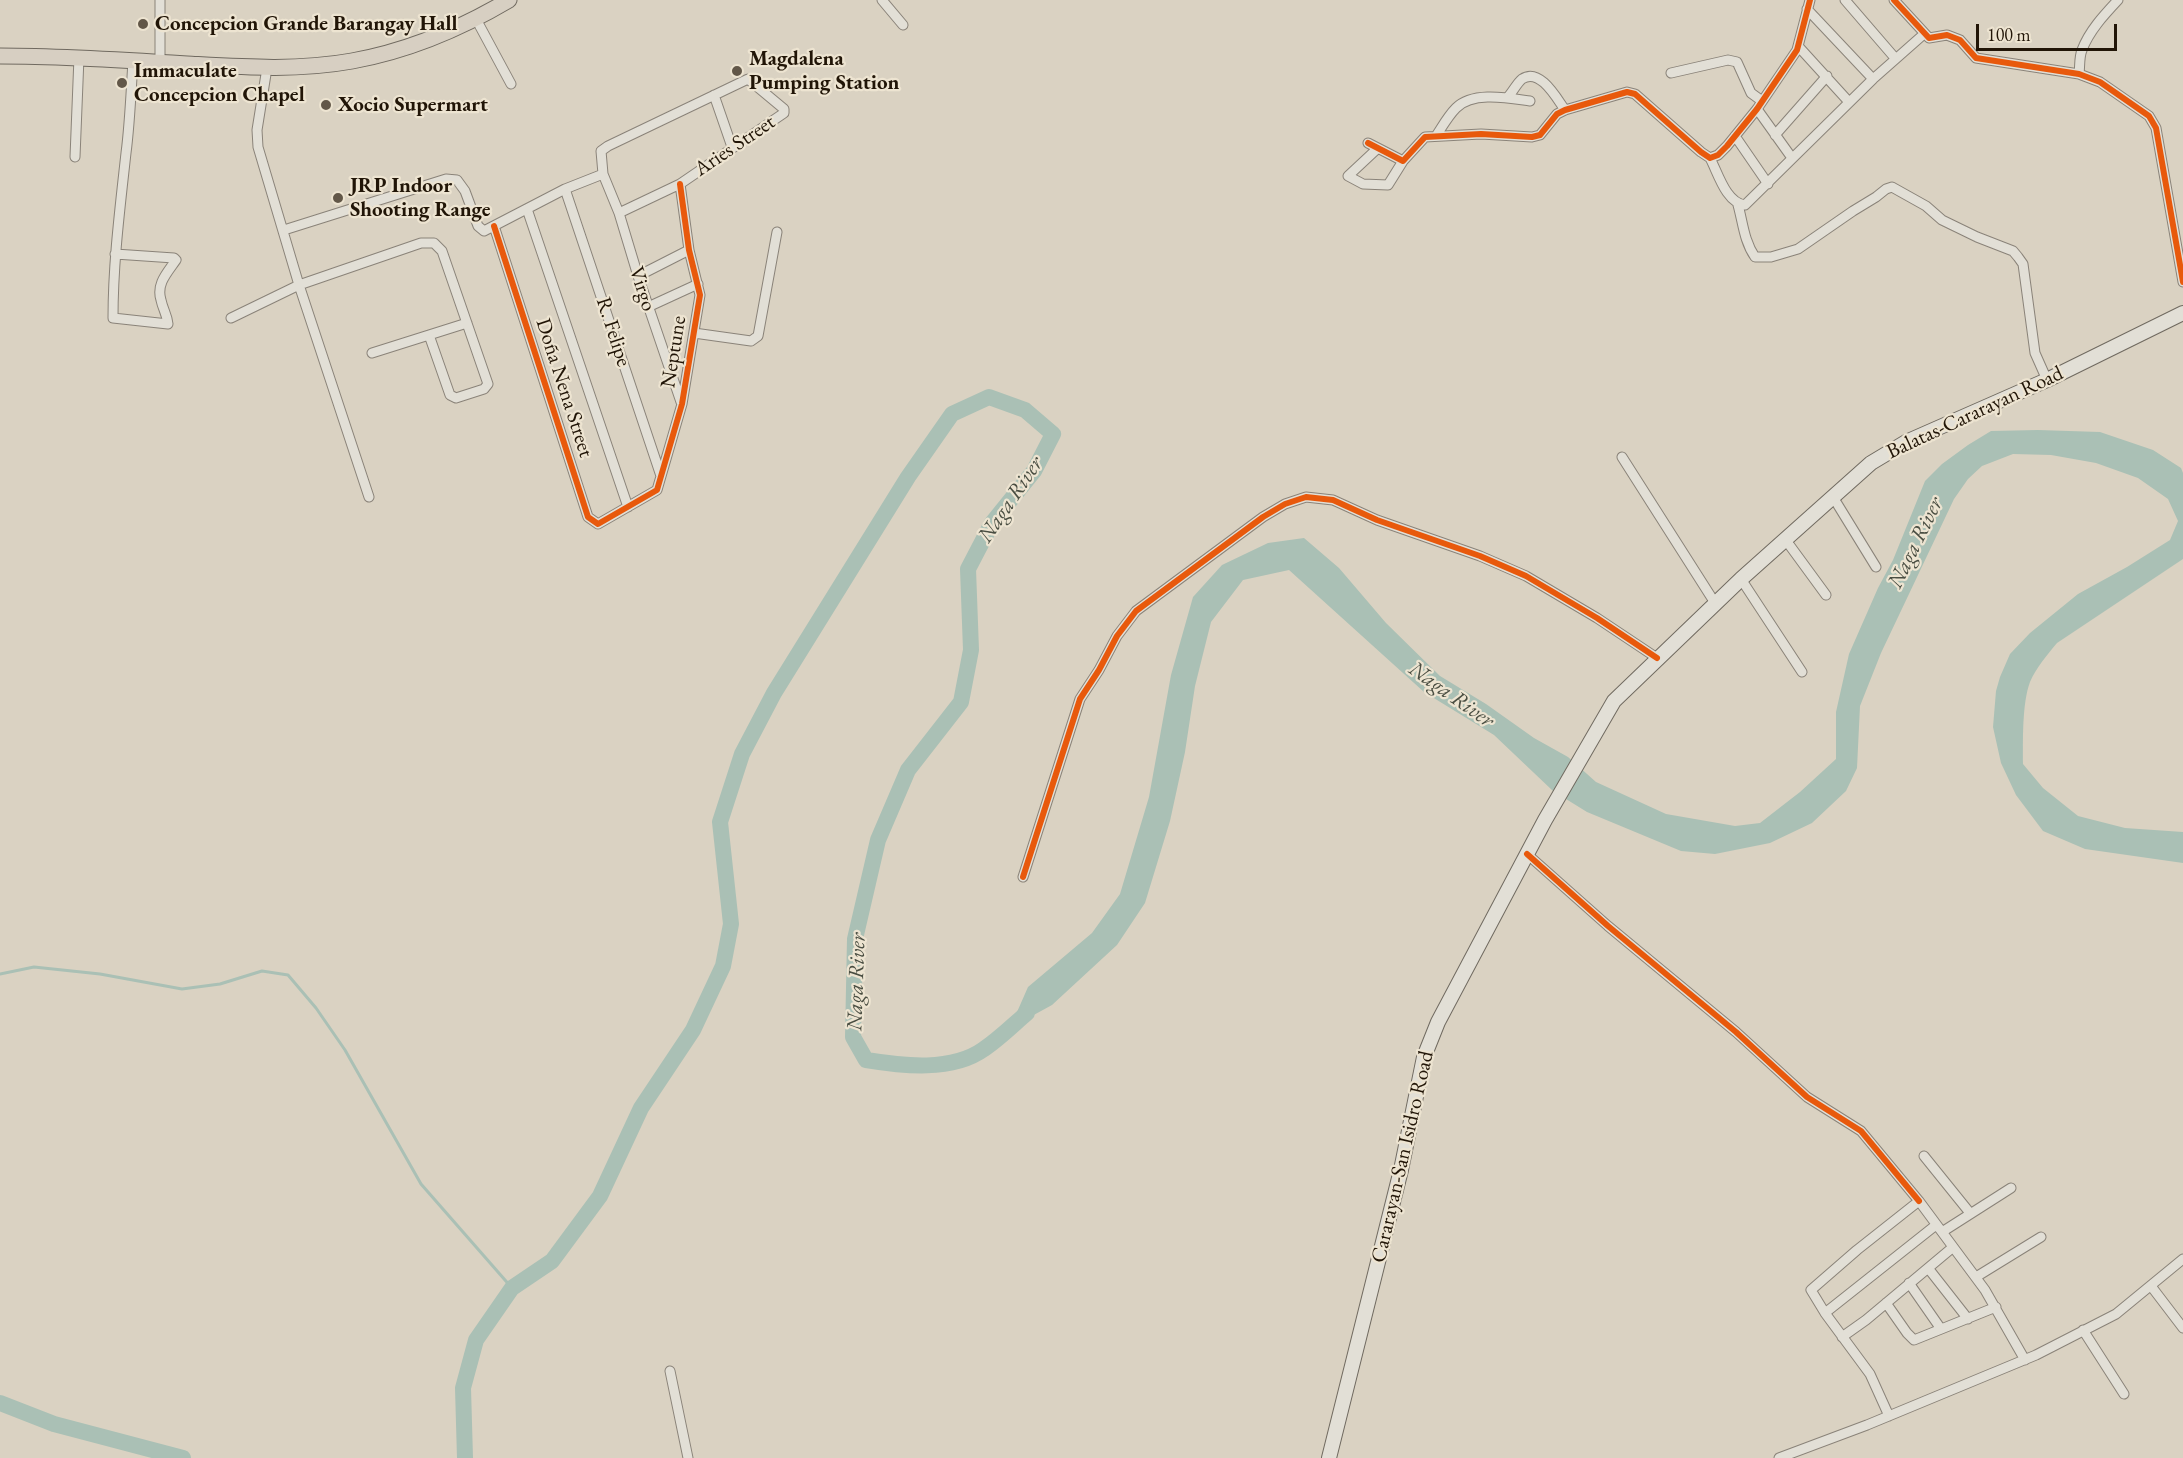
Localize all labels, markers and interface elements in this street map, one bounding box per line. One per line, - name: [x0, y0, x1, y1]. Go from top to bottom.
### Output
- place label: Concepcion Grande Barangay Hall: [155, 11, 457, 37]
- scale bar: [1979, 12, 2120, 50]
- marker: Concepcion Grande Barangay Hall: [136, 17, 150, 31]
- text: 100 m: [1987, 23, 2031, 46]
- place label: Magdalena Pumping Station: [749, 46, 899, 96]
- place label: Immaculate Concepcion Chapel: [134, 58, 305, 108]
- marker: Magdalena Pumping Station: [730, 64, 744, 78]
- marker: Immaculate Concepcion Chapel: [115, 76, 129, 90]
- place label: Xocio Supermart: [338, 92, 488, 118]
- marker: Xocio Supermart: [319, 98, 333, 112]
- street label: Aries Street: [690, 110, 780, 182]
- place label: JRP Indoor Shooting Range: [350, 173, 491, 223]
- marker: JRP Indoor Shooting Range: [331, 191, 345, 205]
- street label: Virgo: [623, 264, 661, 314]
- street label: R. Felipe: [590, 294, 636, 370]
- street label: Neptune: [656, 314, 692, 390]
- street label: Doña Nena Street: [530, 315, 598, 461]
- street label: Balatas-Cararayan Road: [1883, 361, 2067, 465]
- water label: Naga River: [973, 452, 1049, 548]
- water label: Naga River: [1883, 493, 1949, 593]
- water label: Naga River: [1403, 656, 1499, 734]
- water label: Naga River: [842, 933, 872, 1031]
- street label: Cararayan-San Isidro Road: [1366, 1049, 1440, 1265]

